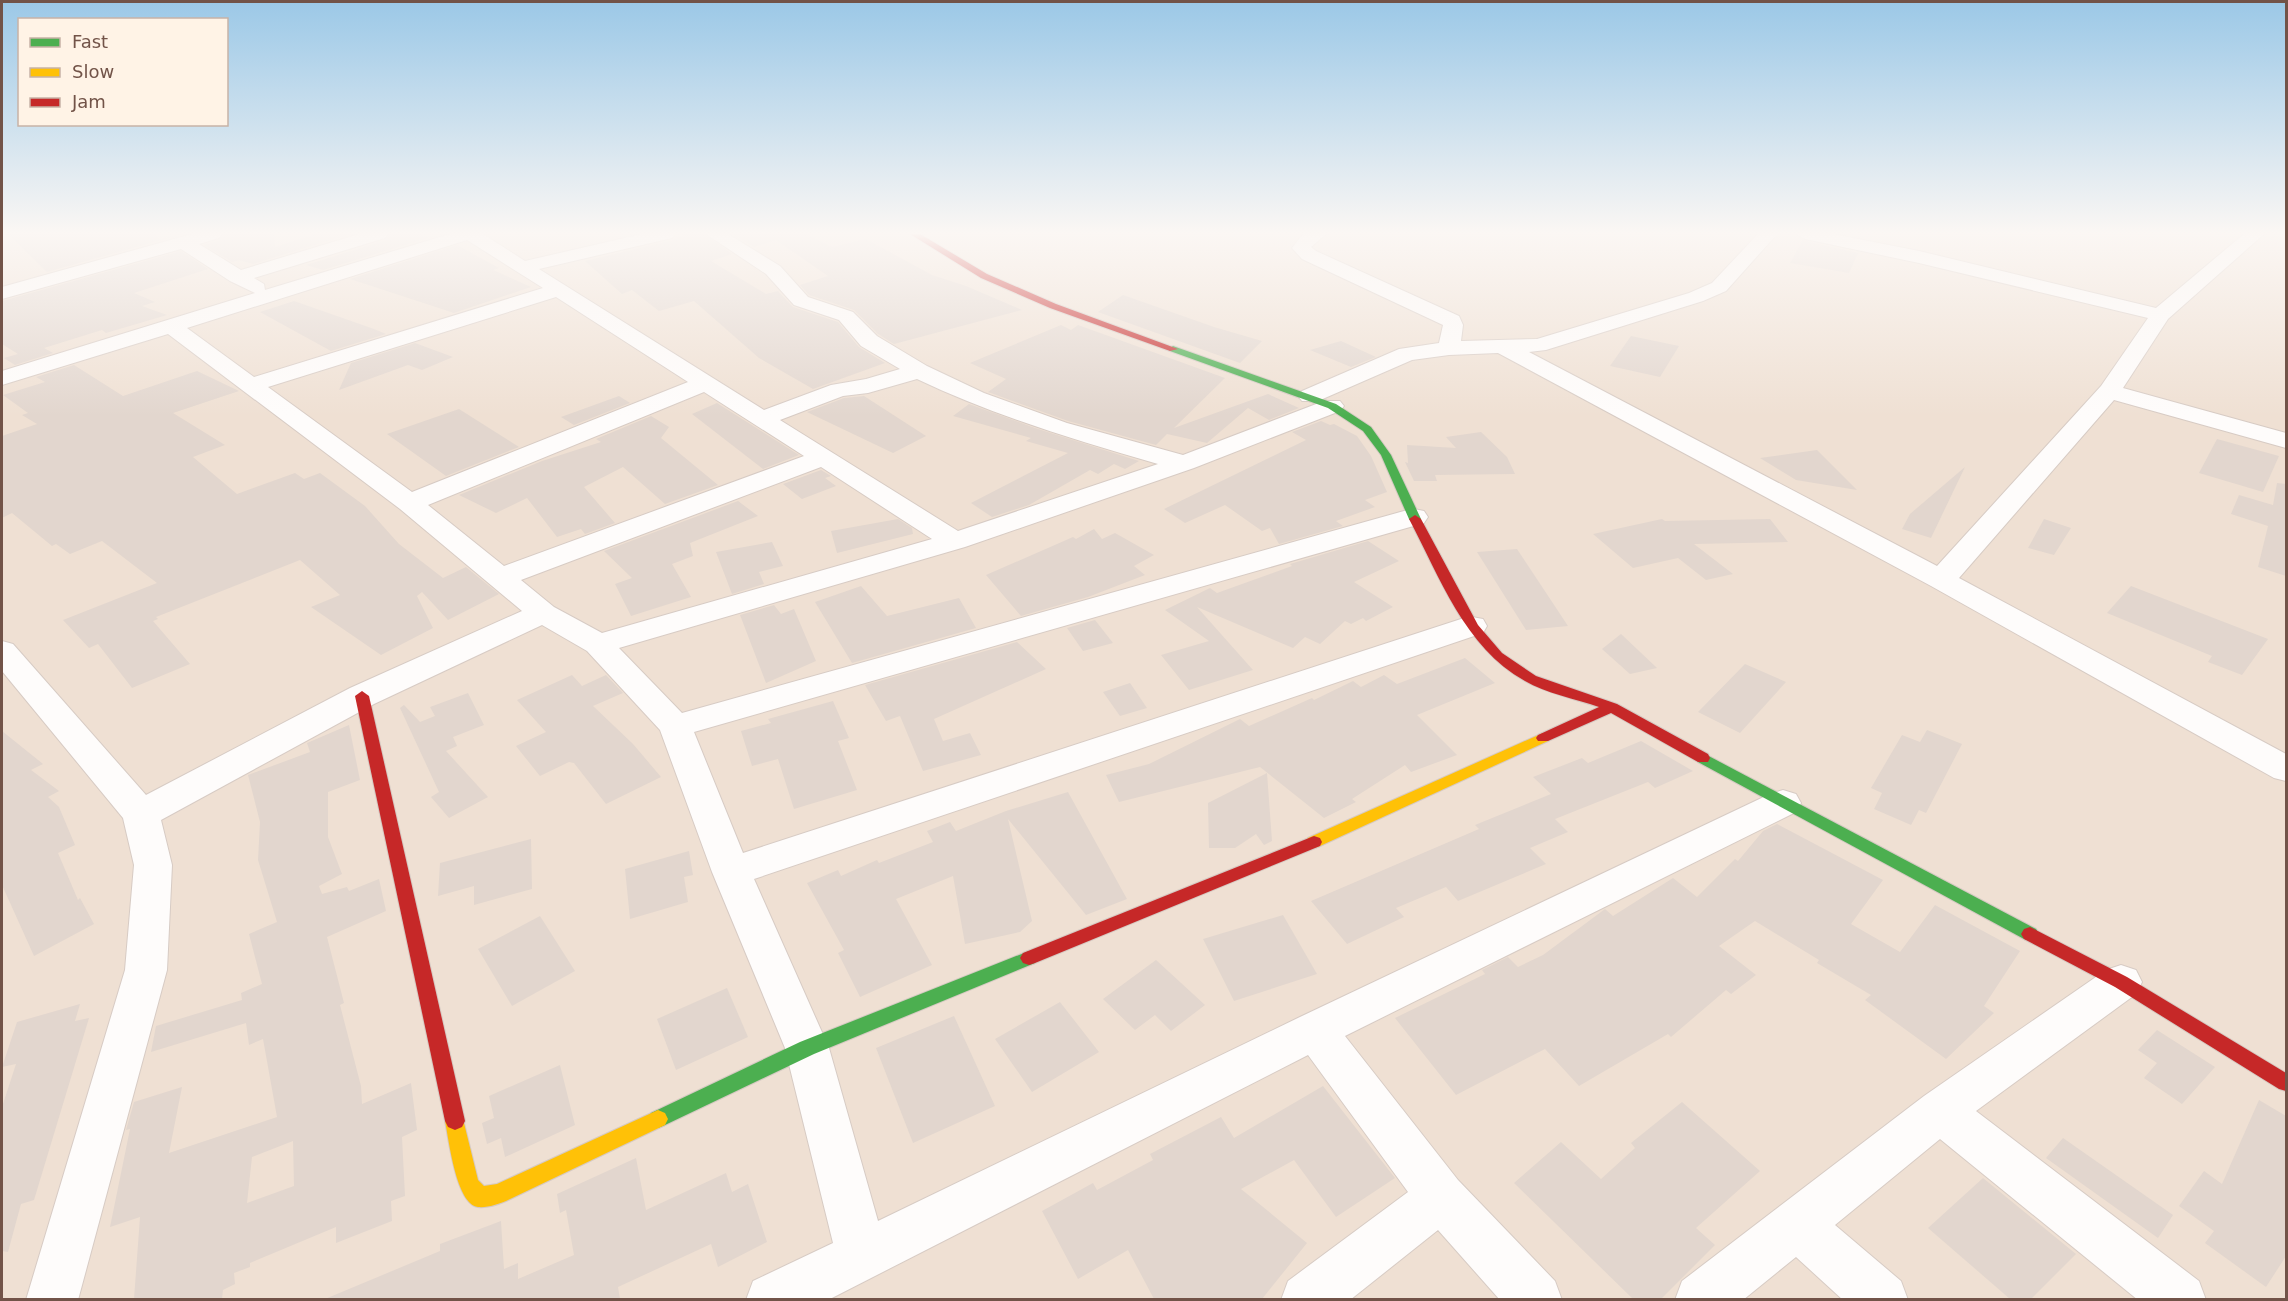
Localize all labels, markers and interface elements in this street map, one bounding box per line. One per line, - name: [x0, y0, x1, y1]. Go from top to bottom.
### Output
- legend: [18, 18, 228, 126]
- text: Fast: [72, 31, 108, 52]
- text: Slow: [72, 61, 114, 82]
- text: Jam: [71, 91, 106, 112]

